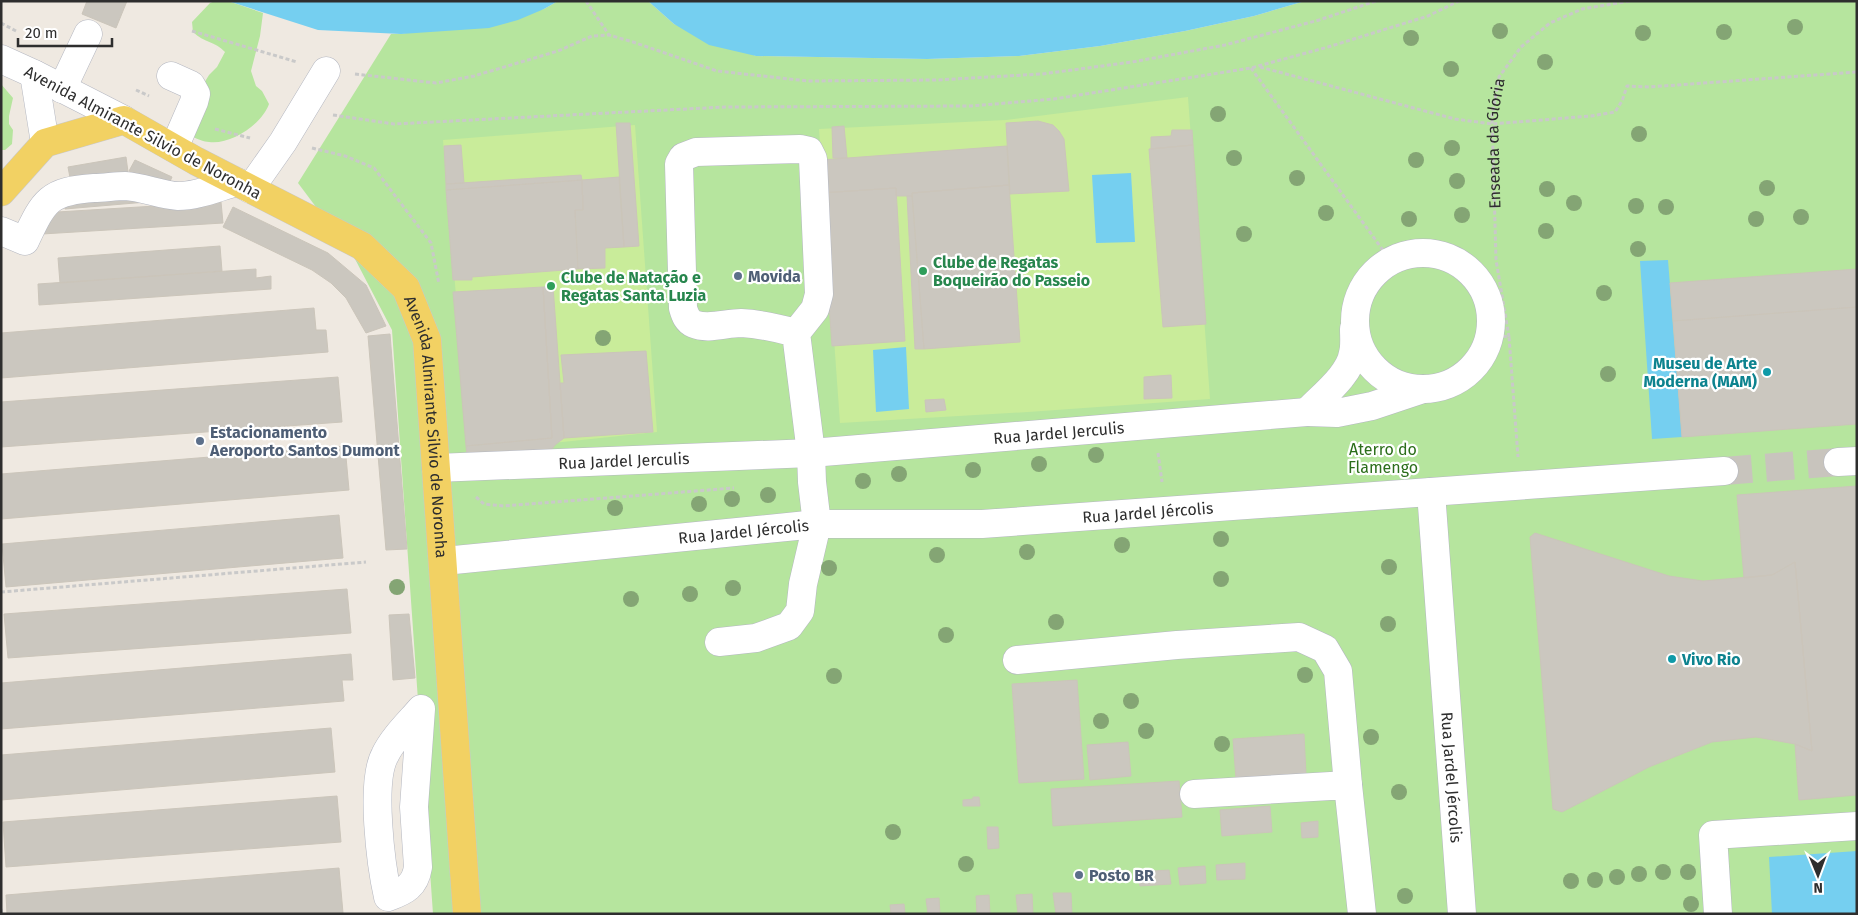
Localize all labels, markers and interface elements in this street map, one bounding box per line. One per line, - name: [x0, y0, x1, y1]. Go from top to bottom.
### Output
- scale bar: [18, 15, 111, 47]
- text: 20 m: [25, 24, 58, 42]
- street label: Avenida Almirante Silvio de Noronha: [21, 62, 264, 203]
- street label: Enseada da Glória: [1483, 77, 1509, 209]
- place label: Clube de Regatas Boqueirão do Passeio: [933, 253, 1090, 290]
- marker: Clube de Regatas Boqueirão do Passeio: [917, 265, 929, 277]
- place label: Movida: [748, 267, 801, 286]
- place label: Clube de Natação e Regatas Santa Luzia: [561, 268, 706, 305]
- marker: Movida: [732, 270, 744, 282]
- marker: Clube de Natação e Regatas Santa Luzia: [545, 280, 557, 292]
- street label: Avenida Almirante Silvio de Noronha: [400, 293, 451, 559]
- place label: Museu de Arte Moderna (MAM): [1643, 354, 1757, 391]
- marker: Museu de Arte Moderna (MAM): [1761, 366, 1773, 378]
- street label: Rua Jardel Jerculis: [993, 418, 1125, 448]
- place label: Estacionamento Aeroporto Santos Dumont: [209, 423, 400, 460]
- marker: Estacionamento Aeroporto Santos Dumont: [194, 435, 206, 447]
- park label: Aterro do Flamengo: [1348, 440, 1418, 477]
- street label: Rua Jardel Jerculis: [558, 449, 690, 473]
- street label: Rua Jardel Jércolis: [1082, 499, 1214, 527]
- street label: Rua Jardel Jércolis: [677, 516, 810, 548]
- place label: Vivo Rio: [1681, 650, 1741, 669]
- marker: Vivo Rio: [1666, 653, 1678, 665]
- street label: Rua Jardel Jércolis: [1437, 711, 1466, 843]
- north arrow: [1793, 850, 1843, 900]
- place label: Posto BR: [1089, 866, 1154, 885]
- marker: Posto BR: [1073, 869, 1085, 881]
- text: N: [1813, 879, 1823, 896]

